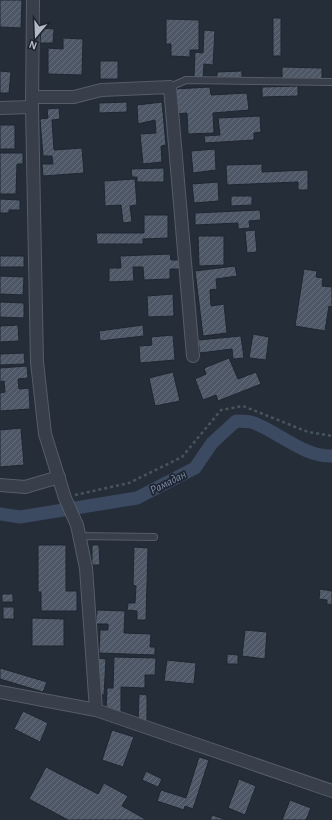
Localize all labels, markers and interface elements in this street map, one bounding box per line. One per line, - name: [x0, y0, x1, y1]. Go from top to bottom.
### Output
- north arrow: [16, 16, 56, 56]
- text: N: [27, 39, 38, 51]
- water label: Рамадан: [148, 468, 188, 496]

